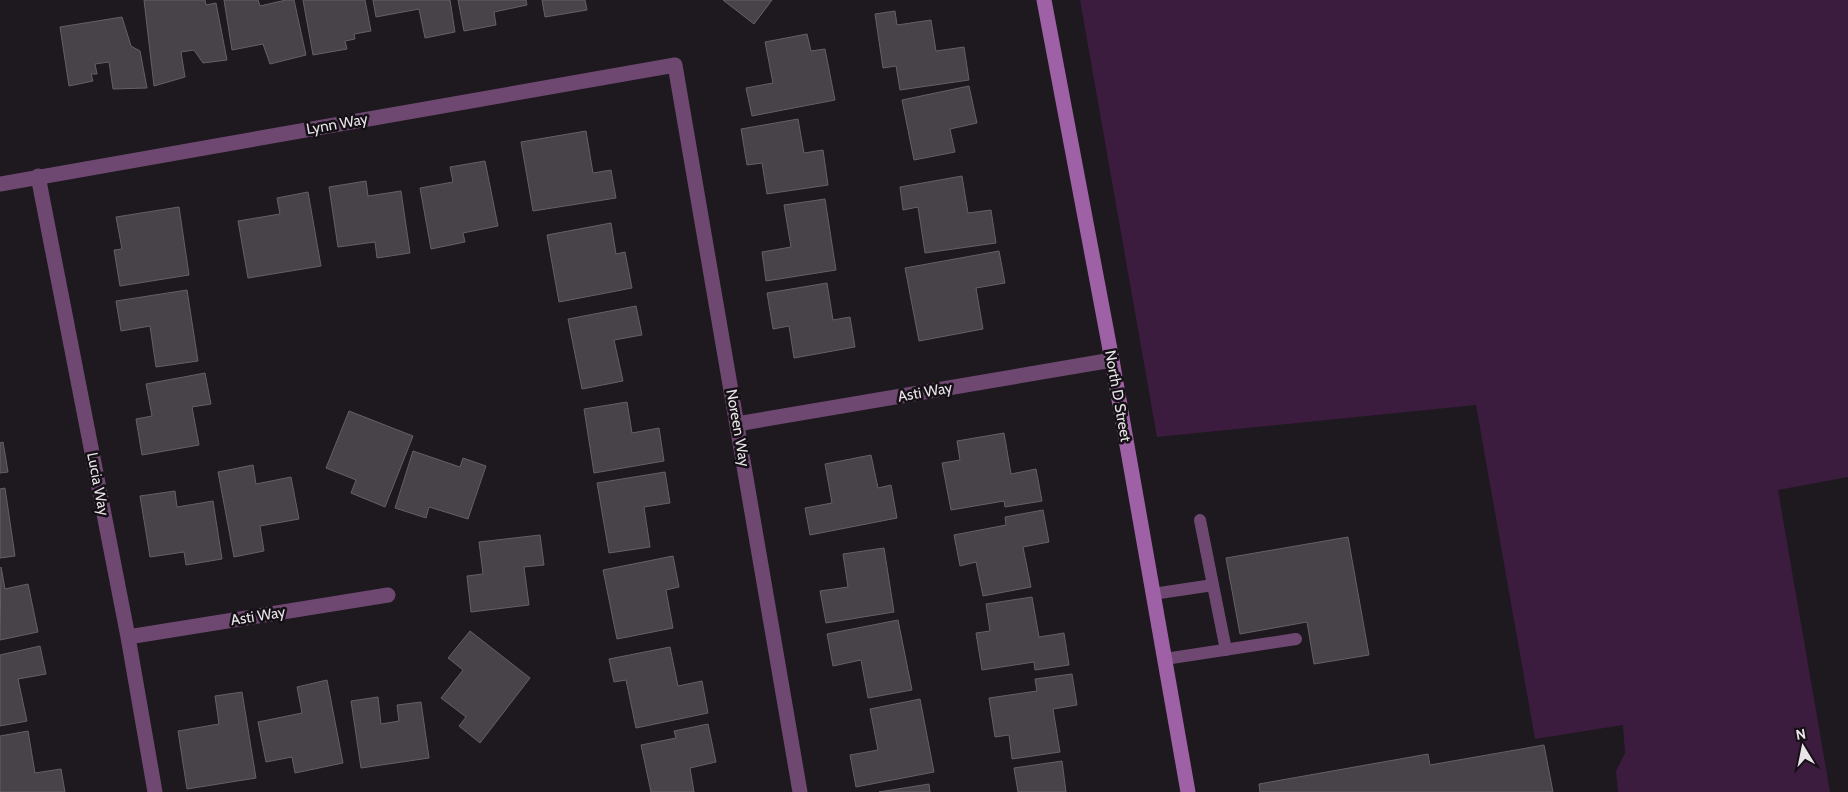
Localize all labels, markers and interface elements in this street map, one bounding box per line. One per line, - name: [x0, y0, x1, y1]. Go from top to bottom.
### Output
- street label: Lynn Way: [305, 110, 370, 138]
- street label: North D Street: [1101, 349, 1135, 443]
- street label: Asti Way: [896, 378, 954, 406]
- street label: Noreen Way: [722, 388, 754, 469]
- street label: Lucia Way: [83, 451, 113, 517]
- street label: Asti Way: [229, 603, 287, 629]
- north arrow: [1778, 722, 1828, 772]
- text: N: [1794, 724, 1807, 744]

